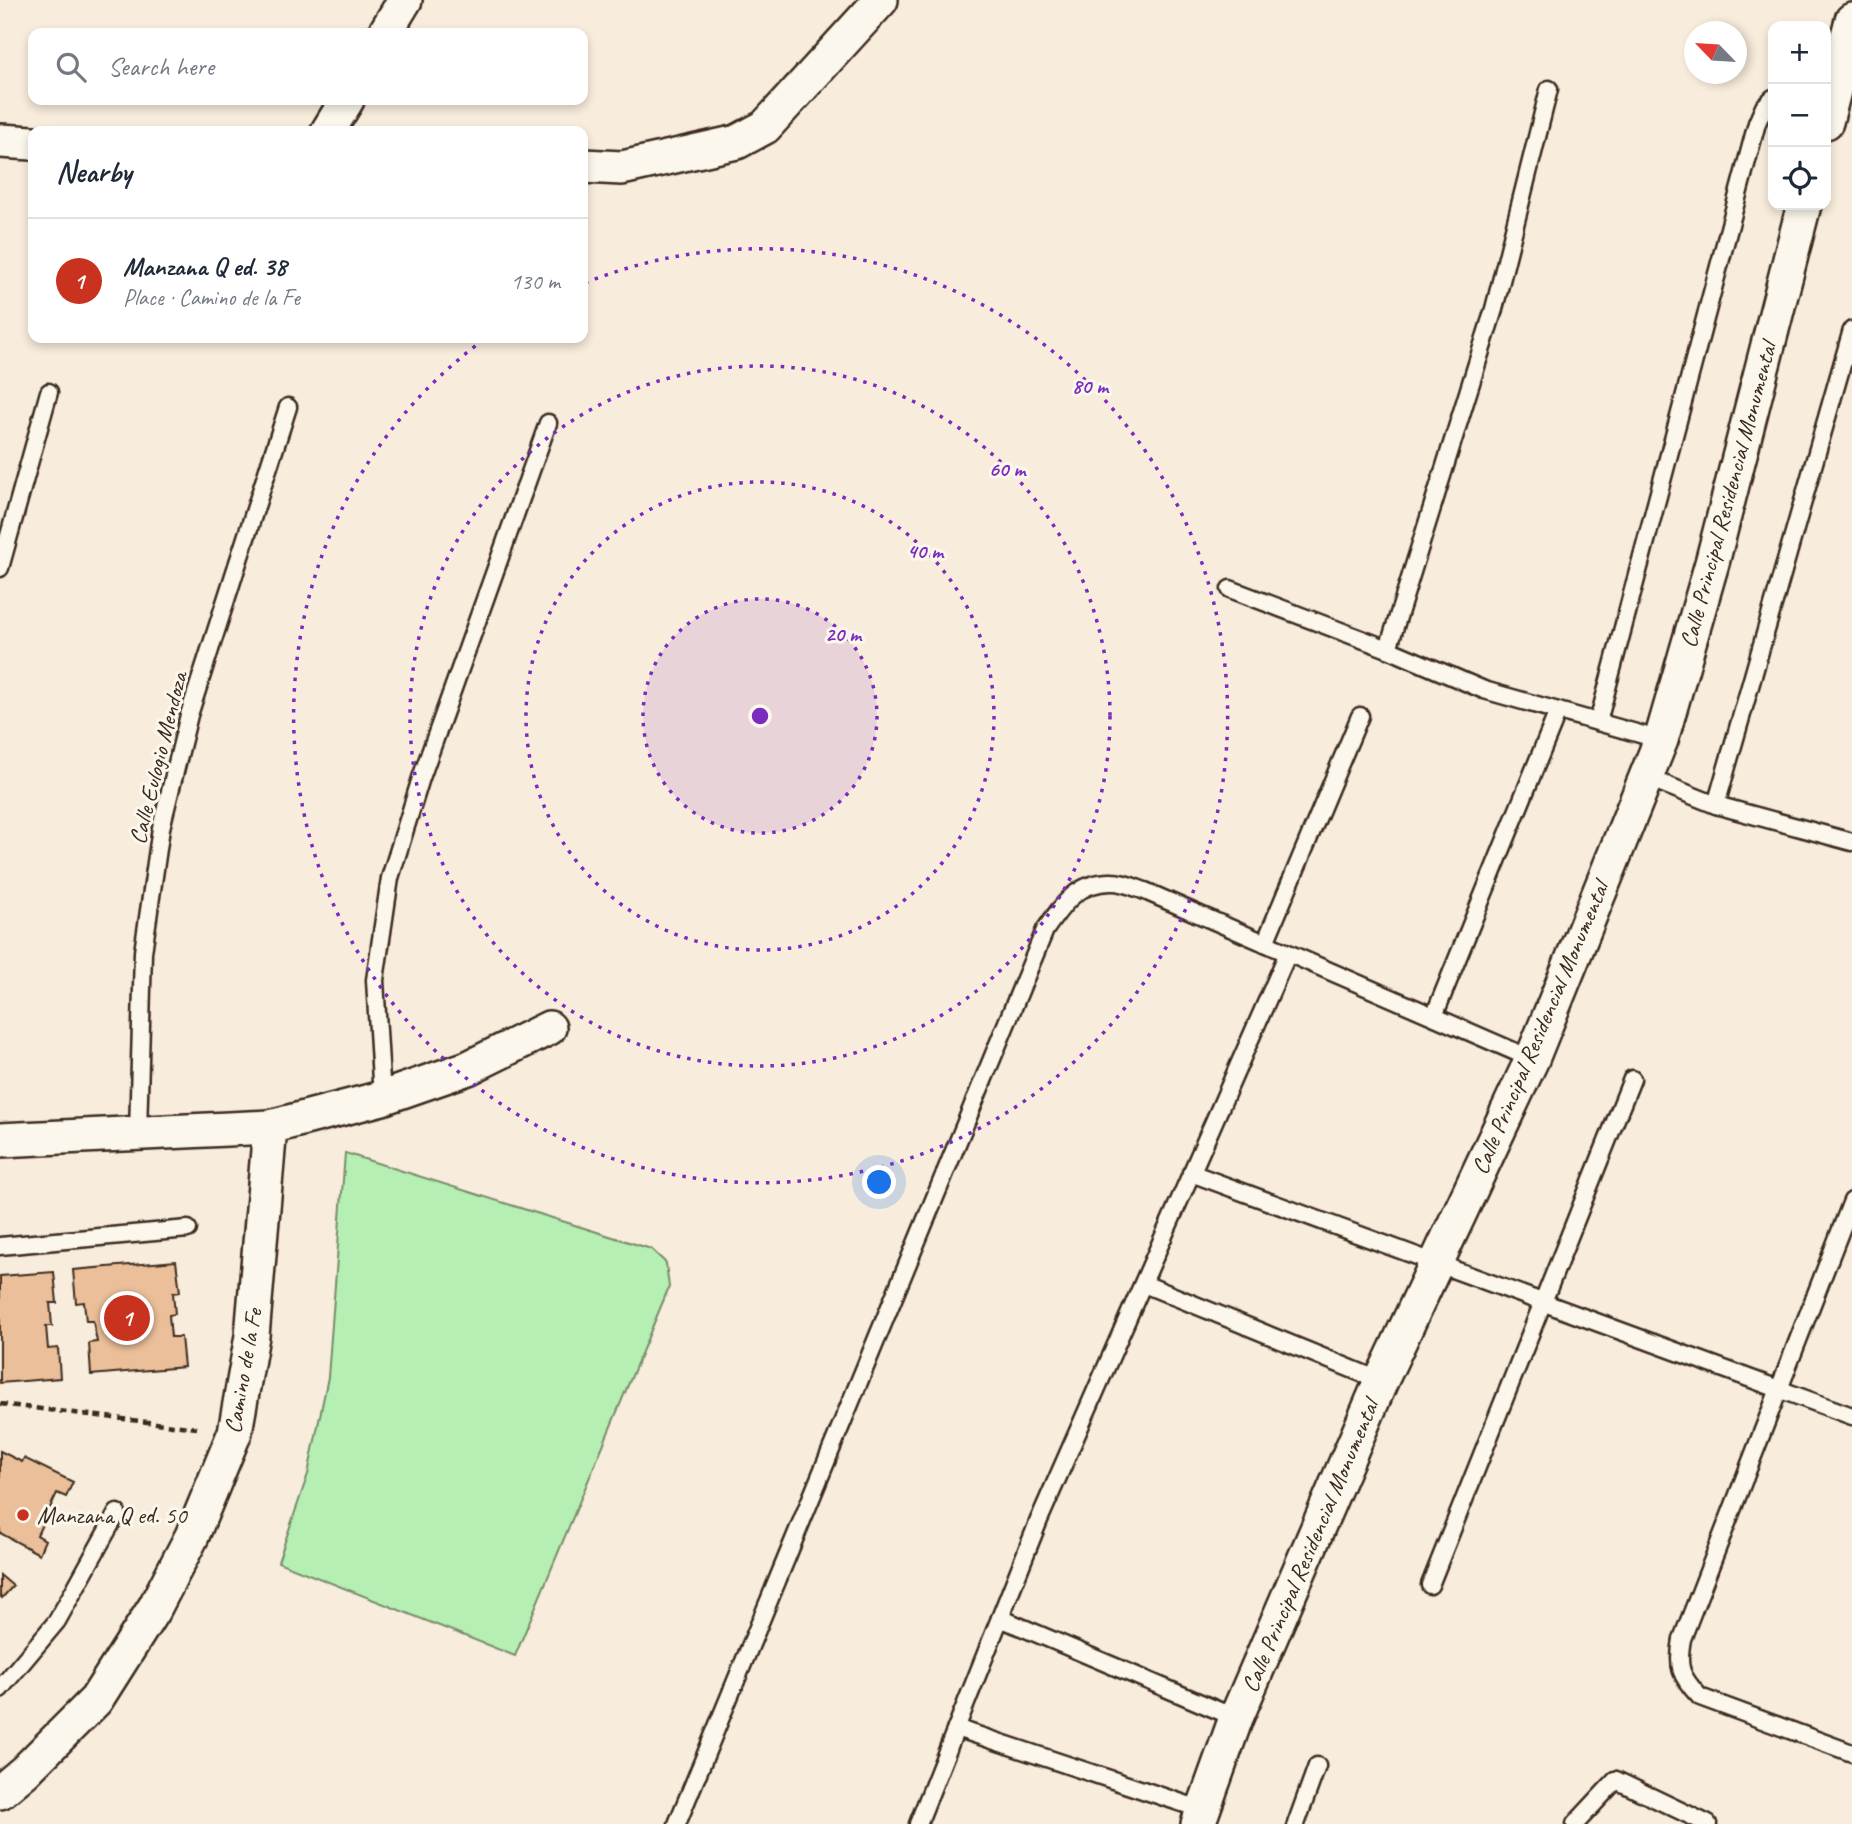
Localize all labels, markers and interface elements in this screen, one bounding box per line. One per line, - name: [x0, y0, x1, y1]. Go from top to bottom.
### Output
- north arrow: [1684, 21, 1747, 84]
- map controls: [1768, 21, 1831, 210]
- button: +: [1768, 21, 1831, 84]
- search box: [28, 28, 588, 105]
- icon: search: [52, 48, 90, 86]
- text: Search here: [108, 50, 214, 83]
- button: −: [1768, 84, 1831, 147]
- button: locate: [1768, 147, 1831, 210]
- text: Nearby: [56, 153, 132, 191]
- text: Manzana Q ed. 38: [123, 250, 287, 283]
- text: 1: [74, 267, 84, 296]
- text: 130 m: [511, 267, 560, 296]
- text: Place · Camino de la Fe: [123, 283, 300, 312]
- street label: Calle Principal Residencial Monumental: [1673, 335, 1784, 651]
- text: 80 m: [1072, 373, 1110, 399]
- text: 60 m: [989, 456, 1027, 482]
- text: 40 m: [907, 538, 945, 564]
- text: 20 m: [825, 621, 863, 647]
- street label: Calle Eulogio Mendoza: [122, 667, 194, 847]
- centre of rings: [748, 704, 772, 728]
- street label: Calle Principal Residencial Monumental: [1465, 874, 1617, 1179]
- your location: [862, 1165, 896, 1199]
- pin: 1: [104, 1292, 150, 1344]
- street label: Camino de la Fe: [217, 1304, 269, 1436]
- street label: Calle Principal Residencial Monumental: [1235, 1392, 1387, 1697]
- place label: Manzana Q ed. 50: [37, 1500, 189, 1530]
- marker: Manzana Q ed. 50: [15, 1507, 31, 1523]

